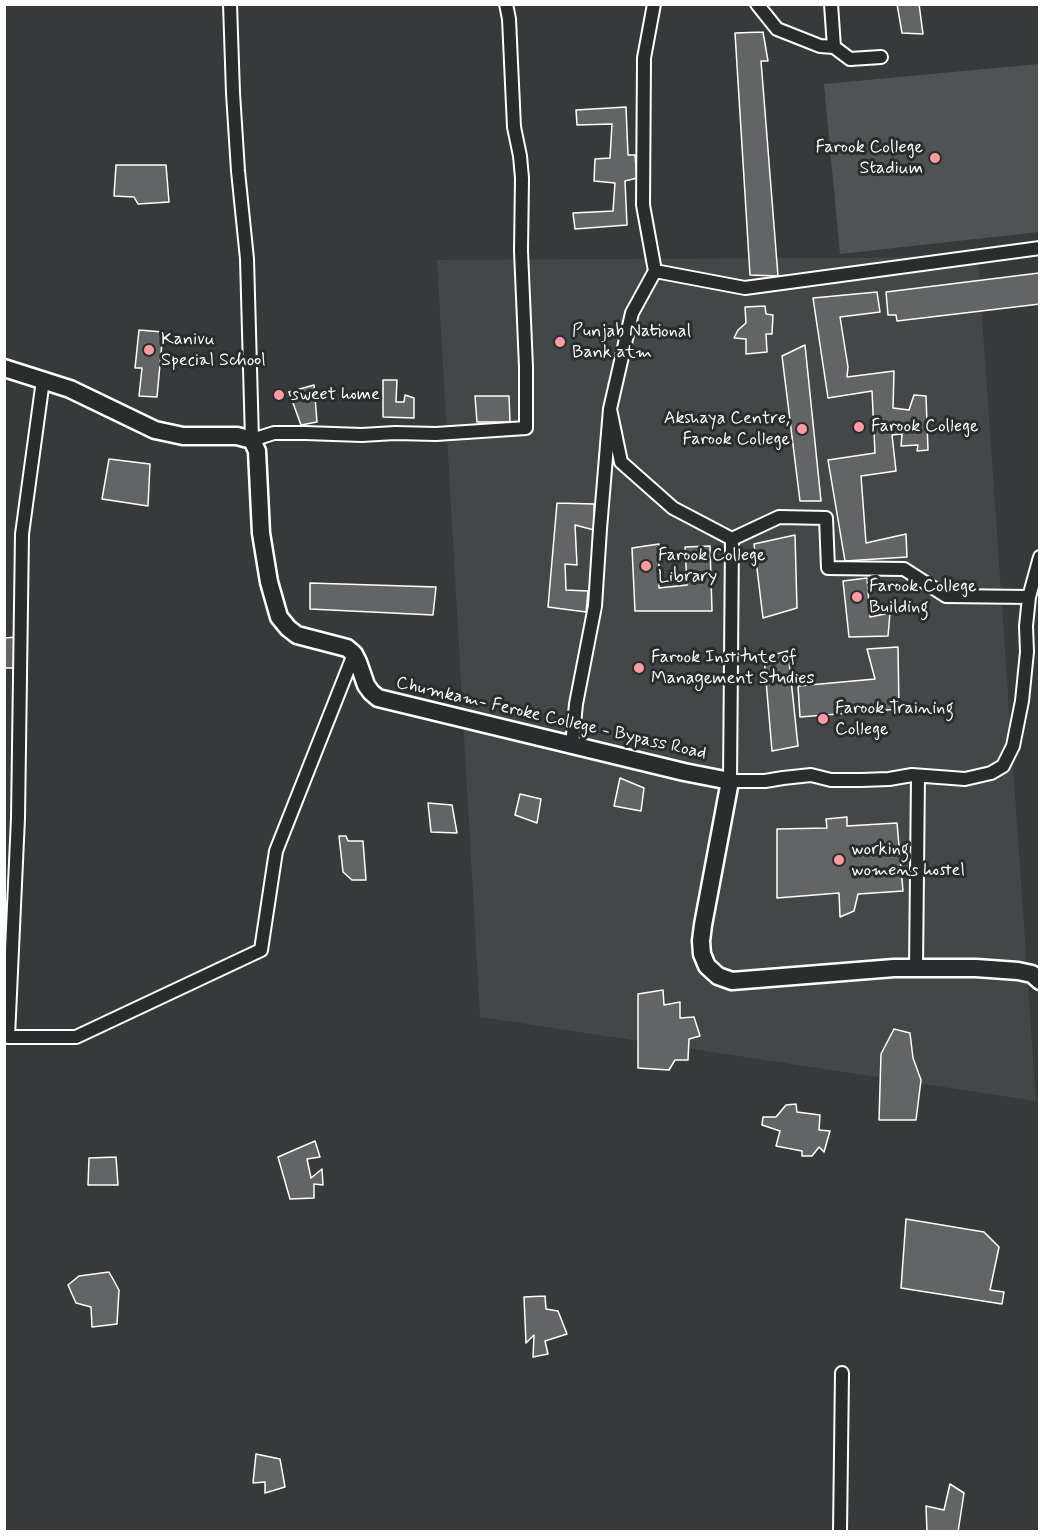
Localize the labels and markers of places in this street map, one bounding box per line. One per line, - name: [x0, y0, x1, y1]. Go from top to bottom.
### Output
- place label: Farook College Stadium: [815, 137, 923, 180]
- marker: Farook College Stadium: [928, 151, 942, 165]
- place label: Punjab National Bank atm: [572, 321, 691, 364]
- place label: Kanivu Special School: [161, 329, 266, 372]
- marker: Punjab National Bank atm: [553, 335, 567, 349]
- marker: Kanivu Special School: [142, 343, 156, 357]
- place label: sweet home: [291, 384, 380, 406]
- marker: sweet home: [272, 388, 286, 402]
- place label: Akshaya Centre, Farook College: [664, 408, 790, 450]
- place label: Farook College: [871, 416, 979, 438]
- marker: Farook College: [852, 420, 866, 434]
- marker: Akshaya Centre, Farook College: [795, 422, 809, 436]
- place label: Farook College Library: [658, 545, 766, 588]
- marker: Farook College Library: [639, 559, 653, 573]
- place label: Farook College Building: [869, 576, 977, 618]
- marker: Farook College Building: [850, 590, 864, 604]
- place label: Farook Institute of Management Studies: [651, 647, 815, 690]
- marker: Farook Institute of Management Studies: [632, 661, 646, 675]
- place label: Farook Training College: [835, 698, 954, 740]
- marker: Farook Training College: [816, 712, 830, 726]
- place label: working womens hostel: [851, 839, 965, 882]
- marker: working womens hostel: [832, 853, 846, 867]

